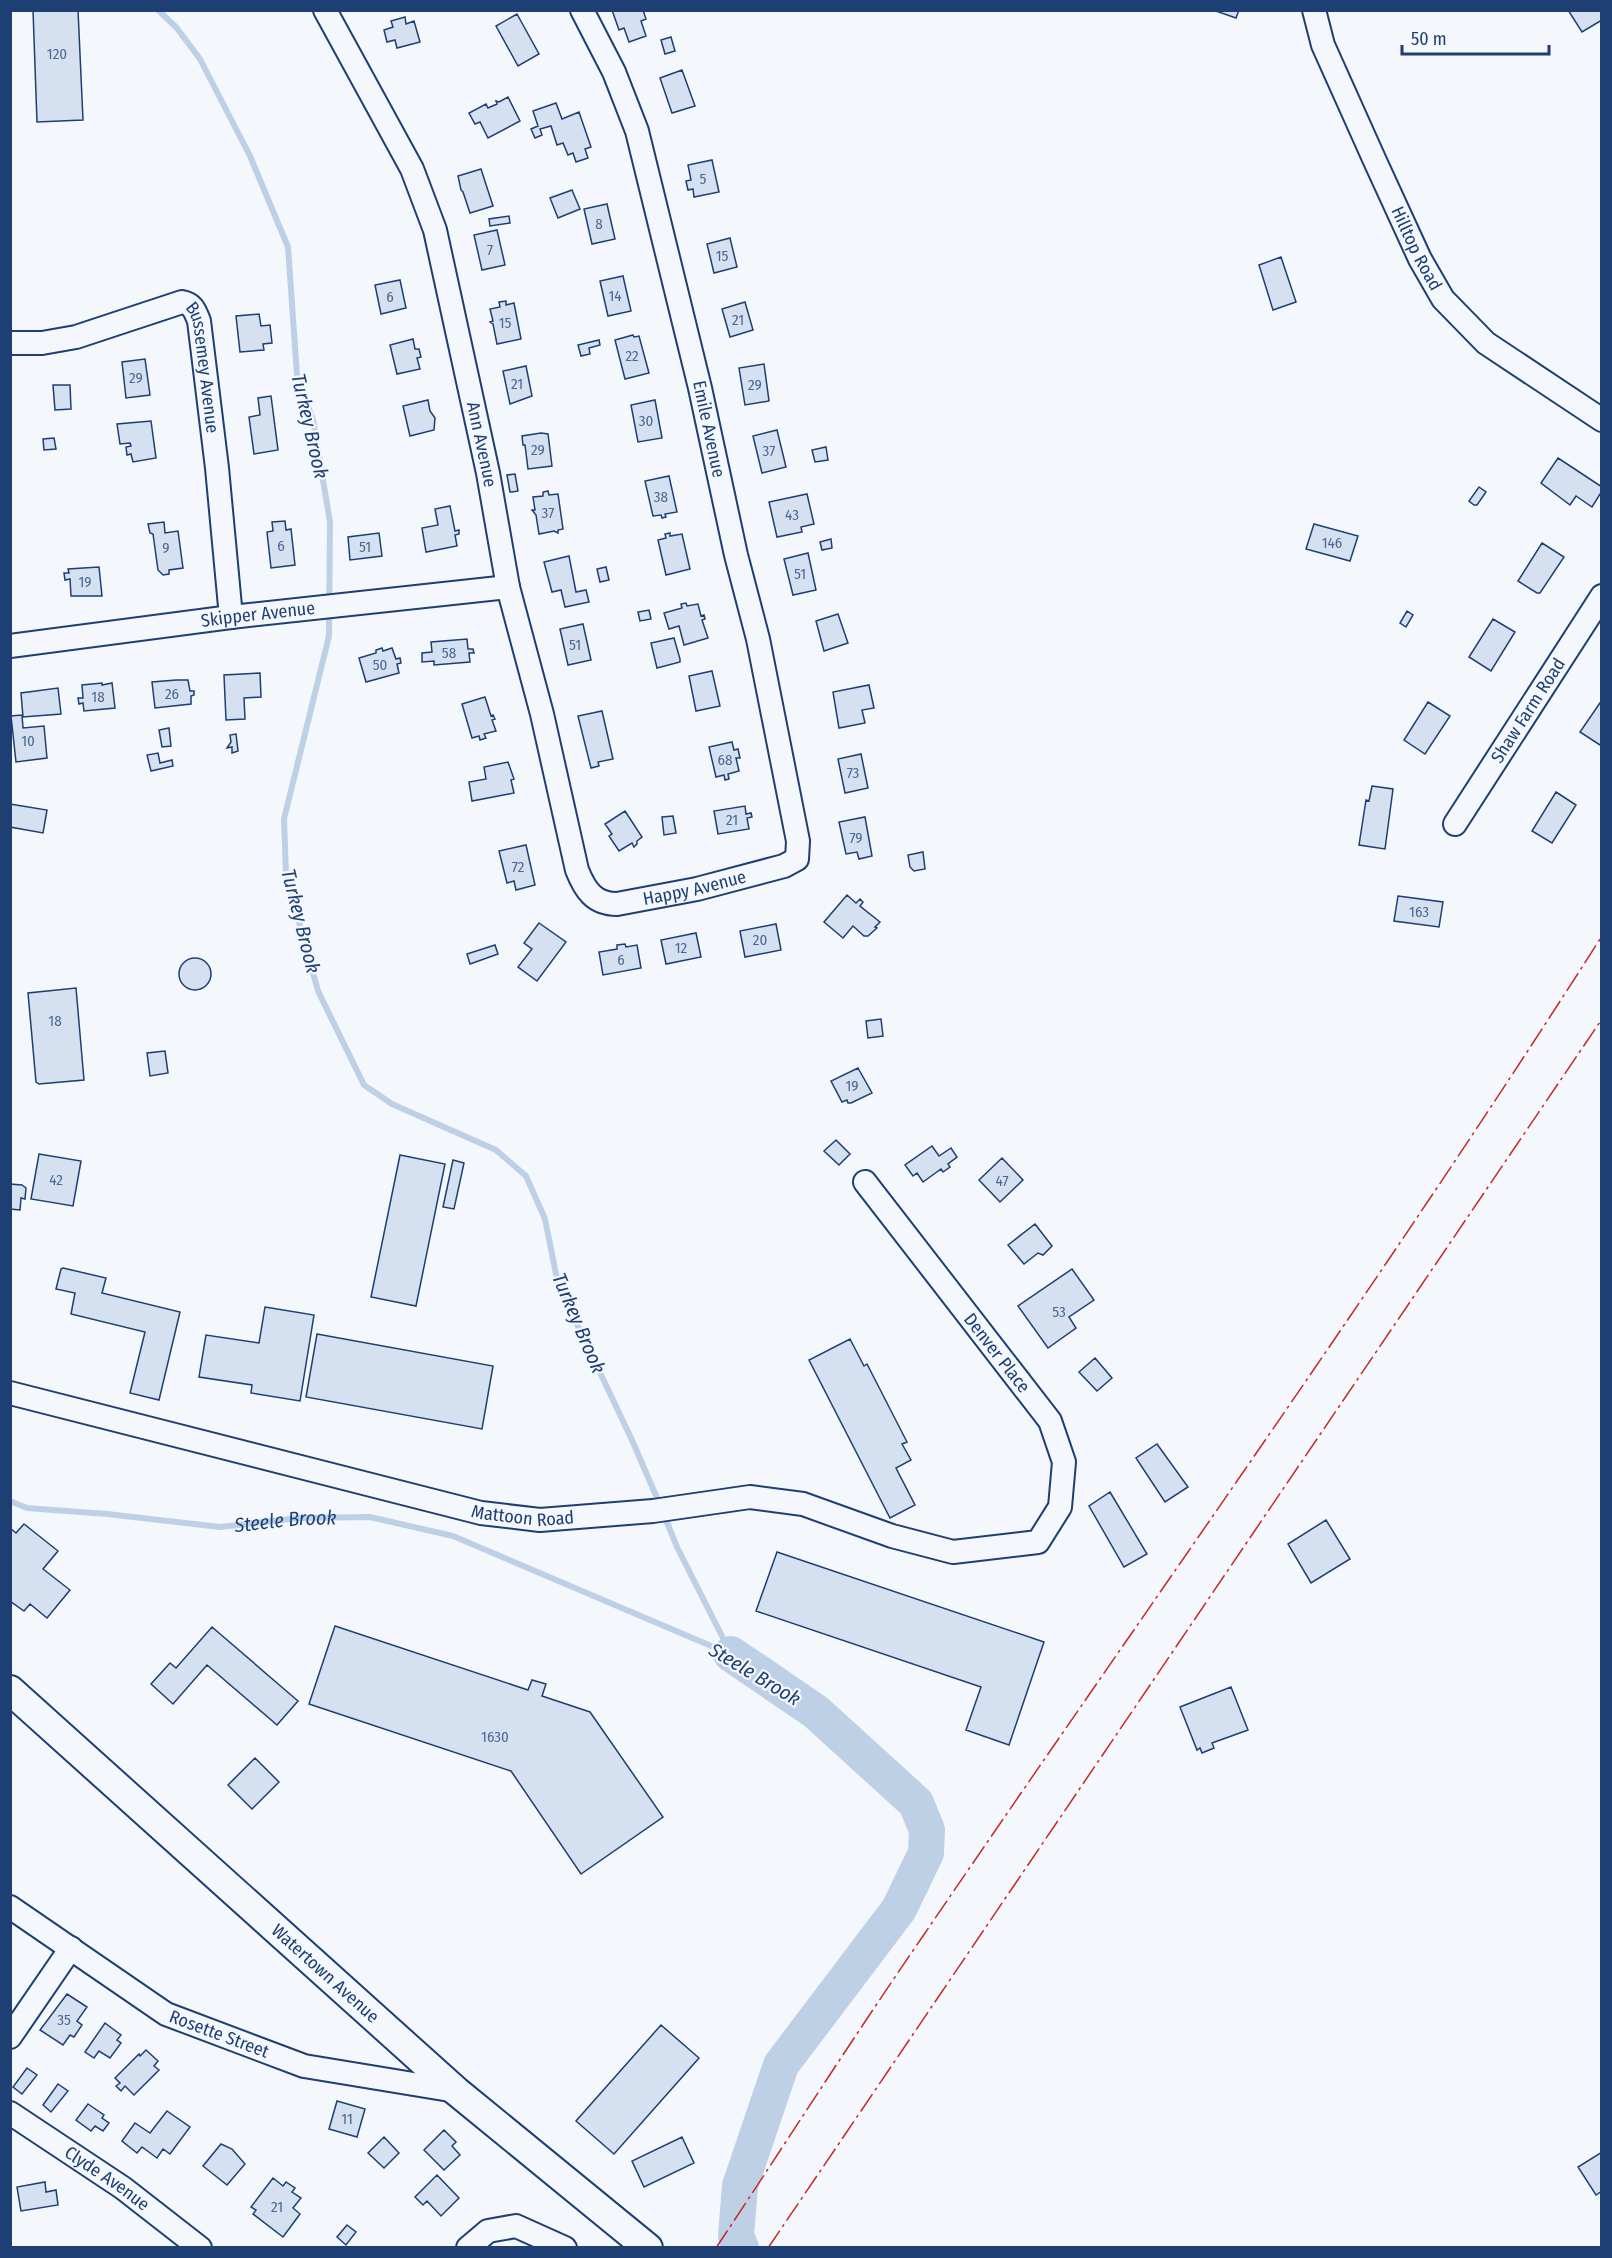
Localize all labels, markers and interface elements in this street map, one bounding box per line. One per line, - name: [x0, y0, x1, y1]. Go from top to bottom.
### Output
- scale bar: [1402, 18, 1549, 56]
- text: 50 m: [1411, 28, 1447, 50]
- house number: 120: [47, 45, 67, 63]
- house number: 5: [700, 170, 707, 188]
- street label: Hilltop Road: [1386, 203, 1447, 294]
- house number: 8: [595, 215, 603, 233]
- house number: 7: [487, 241, 493, 259]
- house number: 15: [716, 247, 728, 265]
- house number: 14: [608, 287, 622, 305]
- house number: 6: [386, 288, 394, 306]
- street label: Bussemey Avenue: [181, 297, 224, 435]
- house number: 21: [732, 311, 744, 329]
- house number: 15: [499, 314, 511, 332]
- house number: 22: [625, 347, 639, 365]
- house number: 29: [129, 369, 143, 387]
- water label: Turkey Brook: [286, 371, 334, 481]
- house number: 21: [511, 375, 523, 393]
- house number: 29: [748, 376, 762, 394]
- street label: Emile Avenue: [688, 379, 730, 480]
- street label: Ann Avenue: [462, 400, 501, 489]
- house number: 30: [639, 412, 653, 430]
- house number: 29: [531, 441, 545, 459]
- house number: 37: [763, 442, 775, 460]
- house number: 38: [654, 488, 668, 506]
- house number: 37: [542, 504, 554, 522]
- house number: 43: [785, 506, 799, 524]
- house number: 146: [1322, 534, 1342, 552]
- house number: 6: [277, 537, 285, 555]
- house number: 51: [359, 538, 371, 556]
- house number: 9: [162, 539, 170, 557]
- house number: 51: [794, 565, 806, 583]
- house number: 19: [78, 573, 92, 591]
- street label: Skipper Avenue: [200, 597, 316, 632]
- house number: 51: [569, 636, 581, 654]
- house number: 58: [442, 644, 456, 662]
- street label: Shaw Farm Road: [1486, 654, 1570, 767]
- house number: 50: [373, 656, 387, 674]
- house number: 26: [165, 685, 179, 703]
- house number: 18: [91, 688, 105, 706]
- house number: 10: [21, 732, 35, 750]
- house number: 68: [718, 751, 732, 769]
- house number: 73: [847, 764, 860, 782]
- house number: 21: [726, 811, 738, 829]
- house number: 79: [849, 829, 863, 847]
- house number: 72: [512, 858, 525, 876]
- street label: Happy Avenue: [641, 865, 749, 910]
- water label: Turkey Brook: [276, 866, 326, 976]
- house number: 163: [1409, 903, 1429, 921]
- house number: 20: [753, 931, 767, 949]
- house number: 12: [675, 939, 688, 957]
- house number: 6: [617, 951, 625, 969]
- house number: 18: [48, 1012, 62, 1030]
- house number: 19: [845, 1077, 859, 1095]
- house number: 42: [49, 1171, 63, 1189]
- house number: 47: [995, 1172, 1009, 1190]
- water label: Turkey Brook: [547, 1269, 611, 1377]
- house number: 53: [1052, 1303, 1066, 1321]
- street label: Denver Place: [959, 1309, 1035, 1397]
- street label: Mattoon Road: [469, 1500, 575, 1531]
- water label: Steele Brook: [232, 1505, 337, 1537]
- water label: Steele Brook: [704, 1637, 805, 1711]
- house number: 1630: [481, 1728, 509, 1746]
- street label: Watertown Avenue: [267, 1919, 384, 2028]
- street label: Rosette Street: [166, 2005, 272, 2063]
- house number: 35: [57, 2011, 71, 2029]
- house number: 11: [341, 2110, 353, 2128]
- street label: Clyde Avenue: [60, 2141, 154, 2216]
- house number: 21: [271, 2198, 283, 2216]

